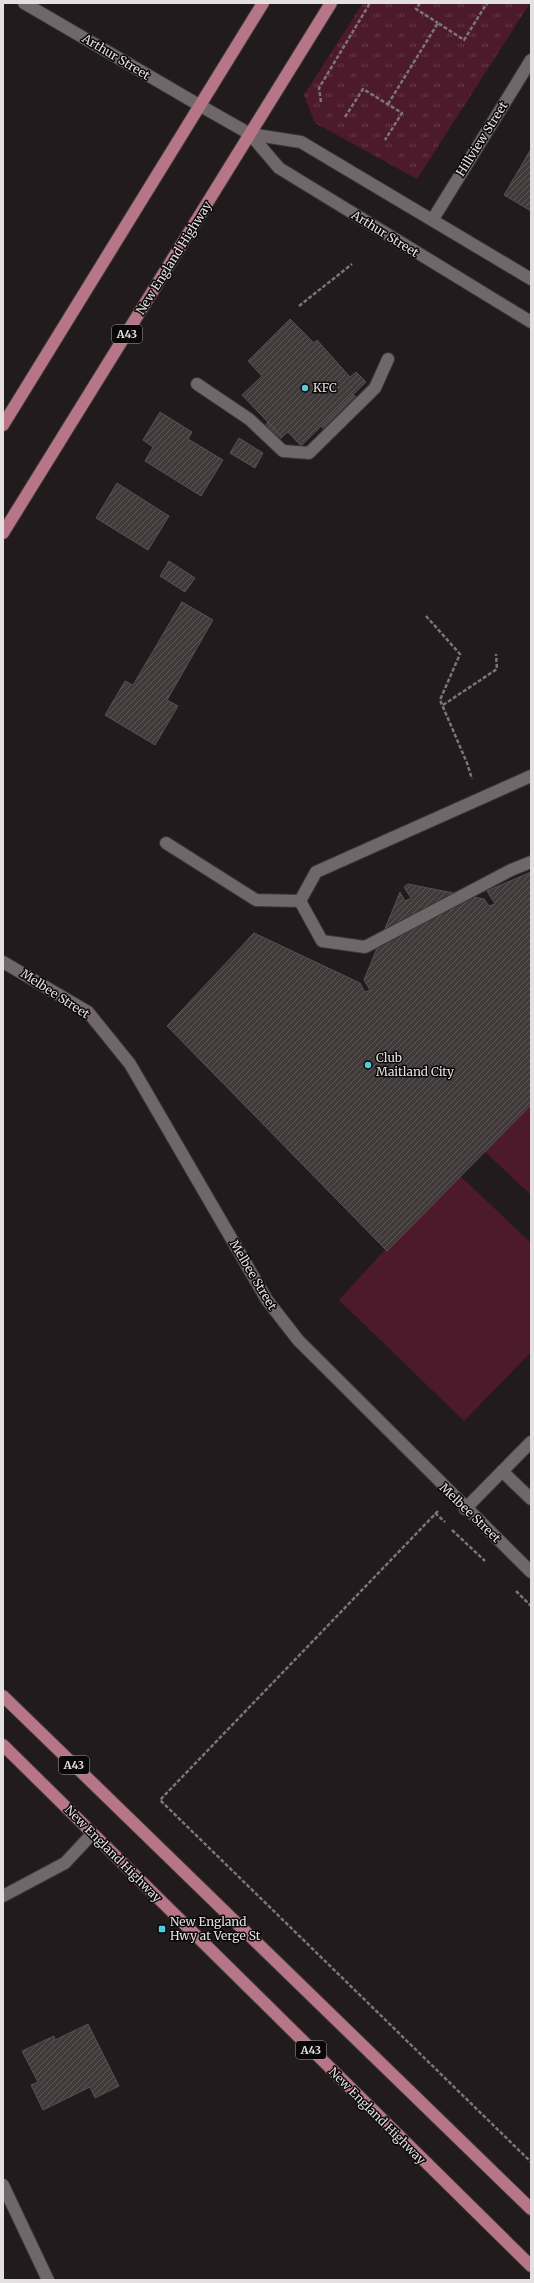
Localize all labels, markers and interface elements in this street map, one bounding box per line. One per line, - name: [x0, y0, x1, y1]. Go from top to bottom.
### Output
- street label: Arthur Street: [79, 30, 153, 83]
- street label: Hillview Street: [453, 98, 511, 179]
- street label: New England Highway: [133, 198, 215, 317]
- street label: Arthur Street: [348, 206, 422, 260]
- road number: A43: [112, 325, 142, 343]
- place label: KFC: [313, 380, 337, 395]
- marker: KFC: [300, 383, 310, 393]
- street label: Melbee Street: [18, 966, 93, 1022]
- place label: Club Maitland City: [376, 1050, 454, 1079]
- marker: Club Maitland City: [363, 1060, 373, 1070]
- street label: Melbee Street: [227, 1237, 280, 1313]
- street label: Melbee Street: [437, 1480, 504, 1546]
- road number: A43: [59, 1756, 89, 1774]
- street label: New England Highway: [62, 1802, 165, 1905]
- place label: New England Hwy at Verge St: [170, 1914, 261, 1943]
- marker: New England Hwy at Verge St: [157, 1924, 167, 1934]
- road number: A43: [296, 2041, 326, 2059]
- street label: New England Highway: [326, 2064, 429, 2167]

